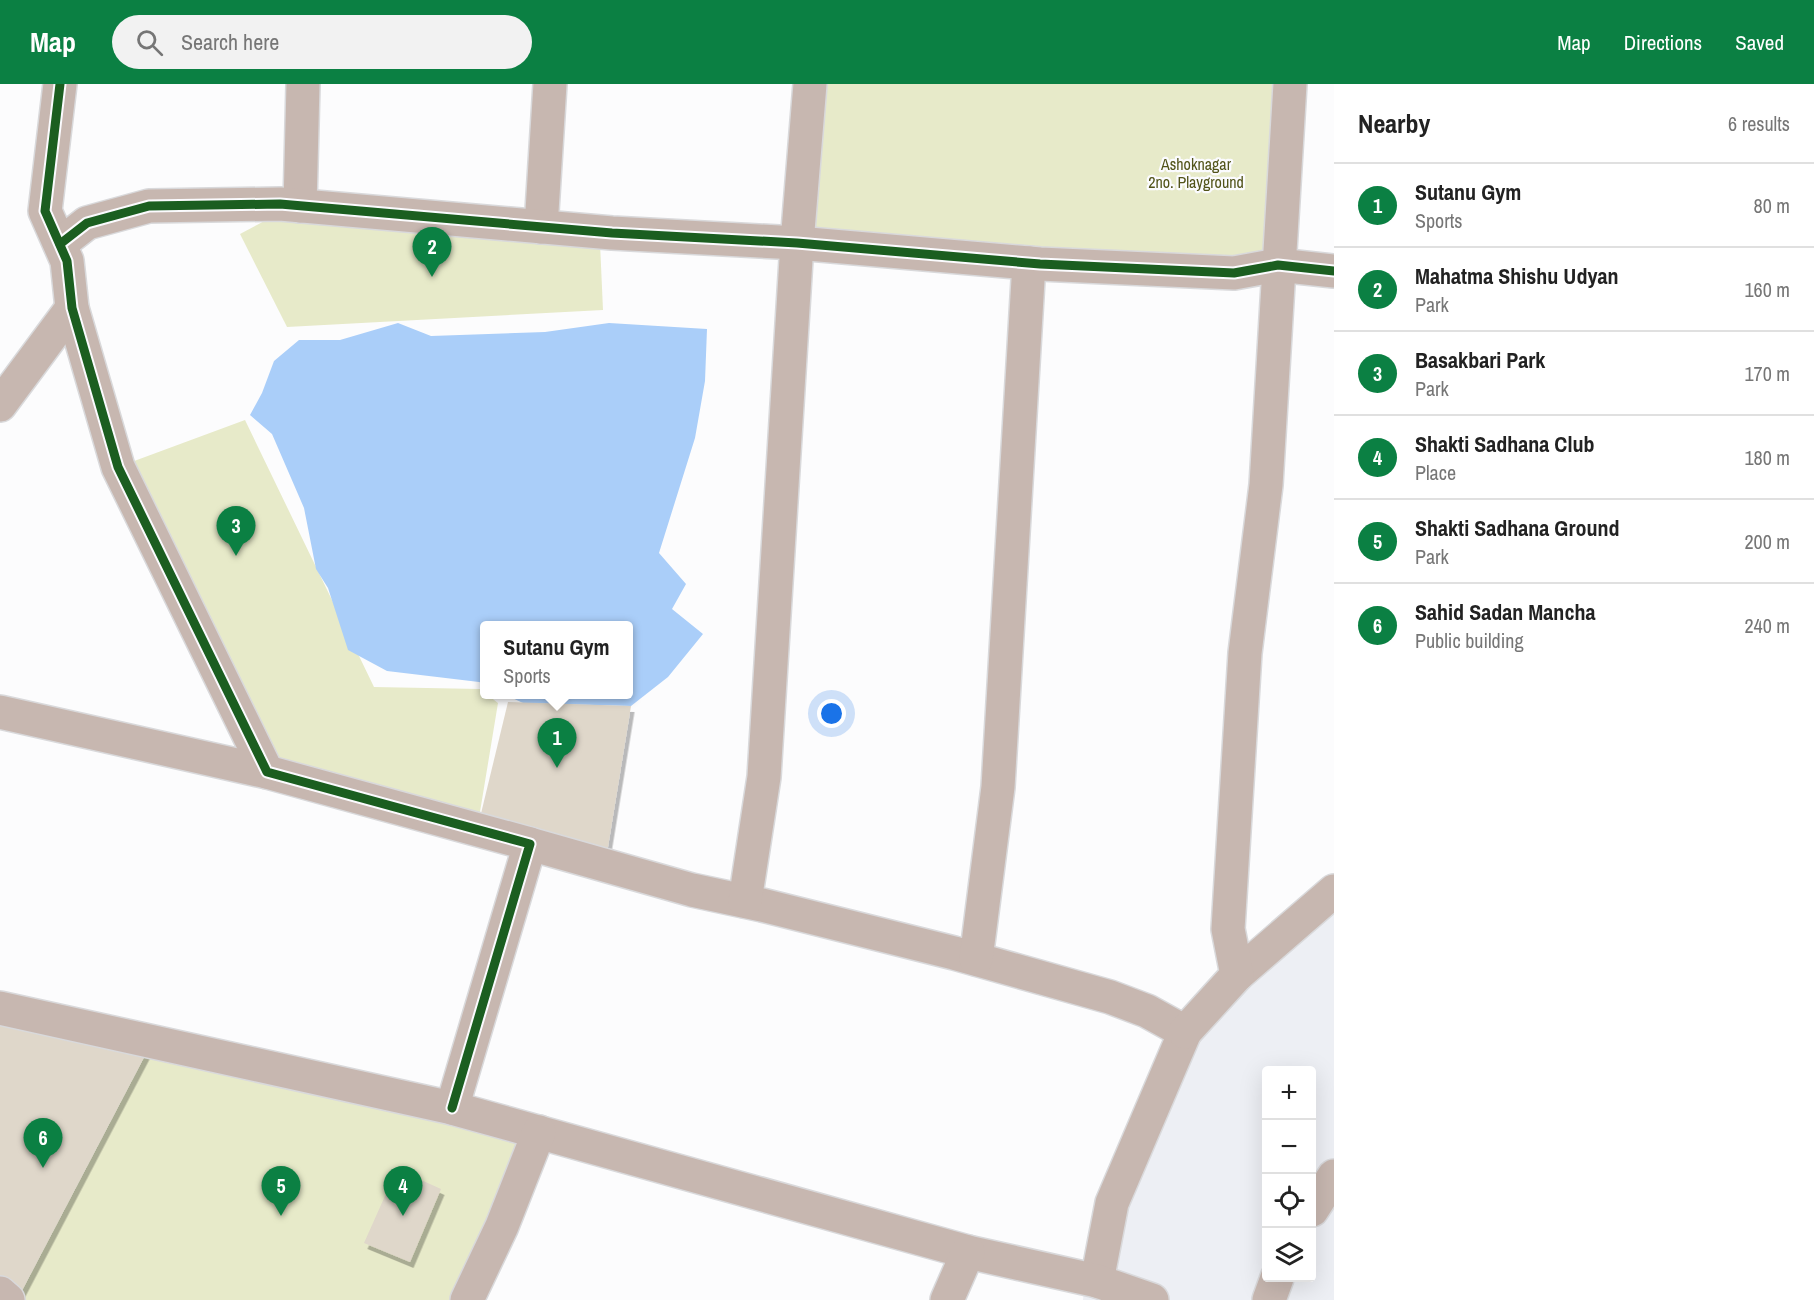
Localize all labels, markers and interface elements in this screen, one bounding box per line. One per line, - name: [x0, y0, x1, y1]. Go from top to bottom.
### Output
- search box: [112, 15, 532, 69]
- text: Map: [30, 23, 76, 61]
- icon: search: [133, 26, 166, 59]
- text: Search here: [181, 27, 279, 57]
- text: Map: [1557, 28, 1591, 57]
- text: Directions: [1624, 28, 1702, 57]
- text: Saved: [1735, 28, 1784, 57]
- text: Nearby: [1358, 106, 1430, 141]
- text: 6 results: [1728, 110, 1790, 137]
- park label: Ashoknagar 2no. Playground: [1148, 153, 1244, 193]
- text: Sutanu Gym: [1415, 177, 1521, 207]
- text: 1: [1373, 192, 1382, 219]
- text: 80 m: [1754, 192, 1790, 219]
- text: Sports: [1415, 207, 1462, 234]
- pin: 2: [412, 228, 452, 277]
- text: Mahatma Shishu Udyan: [1415, 261, 1619, 291]
- text: 2: [1373, 276, 1382, 303]
- text: 160 m: [1744, 276, 1790, 303]
- text: Park: [1415, 291, 1449, 318]
- text: Basakbari Park: [1415, 345, 1545, 375]
- text: 3: [1373, 360, 1382, 387]
- text: 170 m: [1744, 360, 1790, 387]
- text: Park: [1415, 375, 1449, 402]
- text: Shakti Sadhana Club: [1415, 429, 1594, 459]
- text: 4: [1373, 444, 1382, 471]
- text: 180 m: [1744, 444, 1790, 471]
- text: Place: [1415, 459, 1456, 486]
- pin: 3: [216, 506, 256, 556]
- text: Shakti Sadhana Ground: [1415, 513, 1620, 543]
- text: 5: [1373, 528, 1382, 555]
- text: 200 m: [1744, 528, 1790, 555]
- text: Park: [1415, 543, 1449, 570]
- text: Sahid Sadan Mancha: [1415, 597, 1595, 627]
- text: 6: [1373, 612, 1382, 639]
- text: 240 m: [1744, 612, 1790, 639]
- popup: [480, 621, 633, 699]
- text: Public building: [1415, 627, 1524, 654]
- text: Sutanu Gym: [503, 632, 610, 662]
- text: Sports: [503, 662, 551, 689]
- your location: [817, 699, 846, 728]
- pin: 1: [538, 718, 576, 768]
- map controls: [1262, 1066, 1316, 1282]
- button: +: [1262, 1066, 1316, 1120]
- pin: 6: [24, 1118, 63, 1168]
- button: −: [1262, 1120, 1316, 1174]
- pin: 5: [262, 1166, 300, 1216]
- pin: 4: [384, 1166, 422, 1216]
- button: locate: [1262, 1174, 1316, 1228]
- button: layers: [1262, 1228, 1316, 1282]

